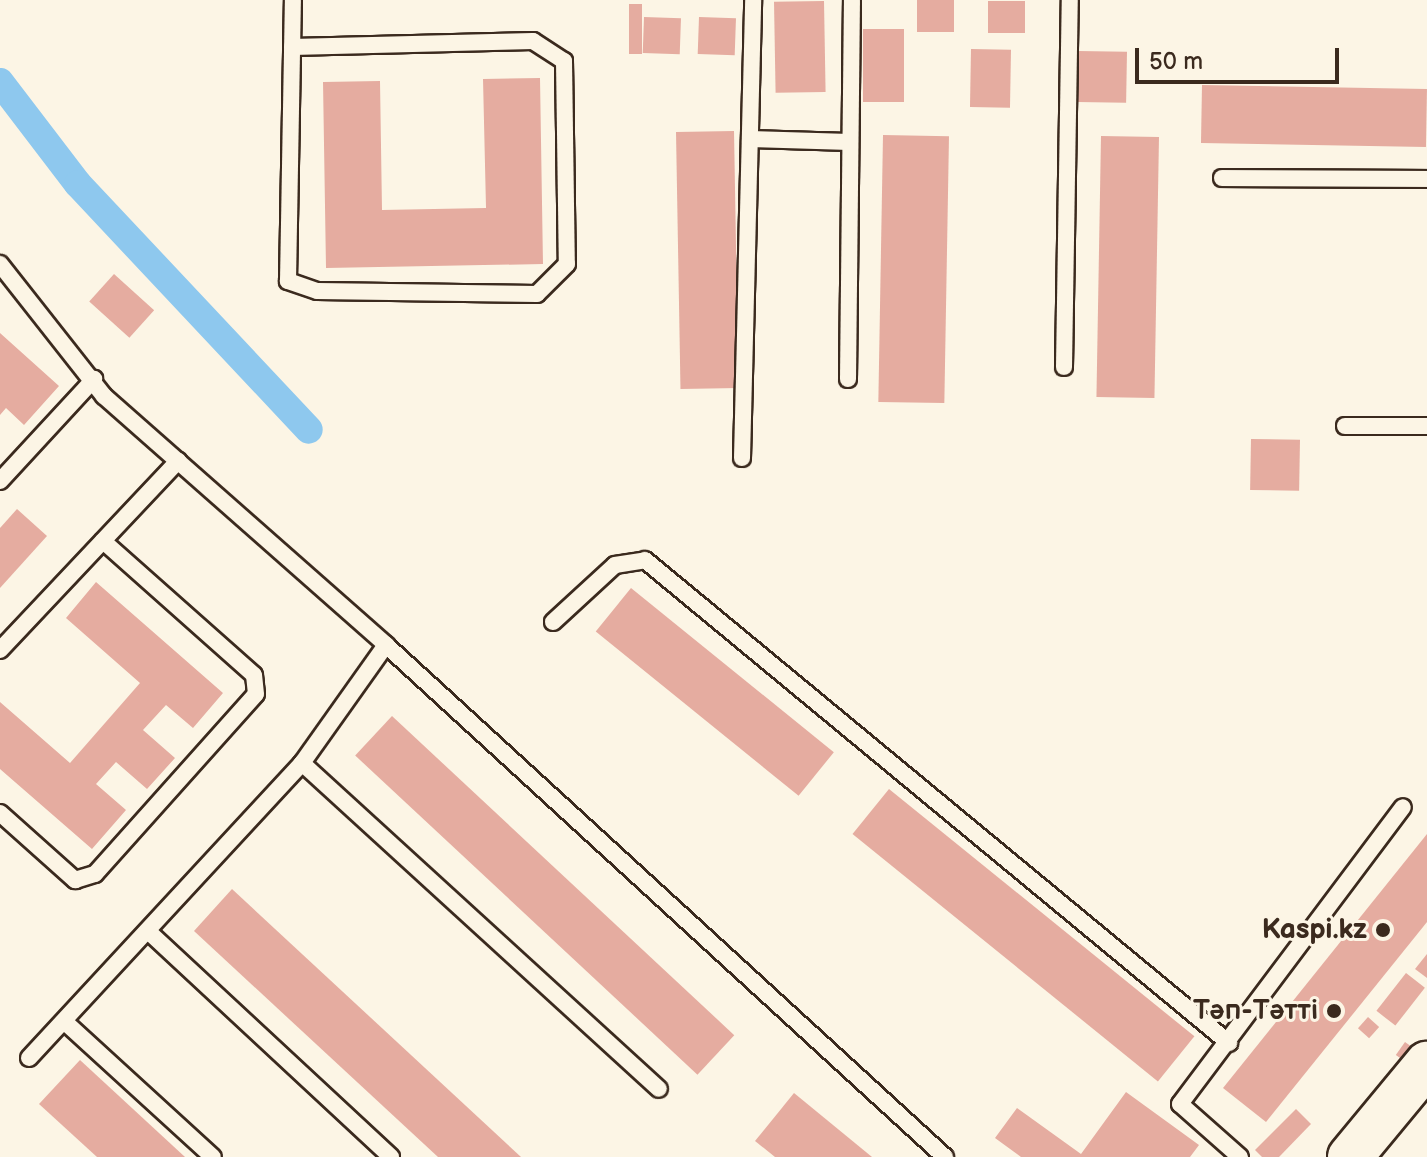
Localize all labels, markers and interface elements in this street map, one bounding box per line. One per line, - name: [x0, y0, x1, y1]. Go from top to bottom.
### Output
- scale bar: [1139, 32, 1343, 82]
- text: 50 m: [1149, 47, 1203, 76]
- place label: Kaspi.kz: [1262, 913, 1367, 947]
- marker: Kaspi.kz: [1374, 921, 1392, 939]
- place label: Тәп-Тәтті: [1193, 994, 1318, 1028]
- marker: Тәп-Тәтті: [1325, 1002, 1343, 1020]

